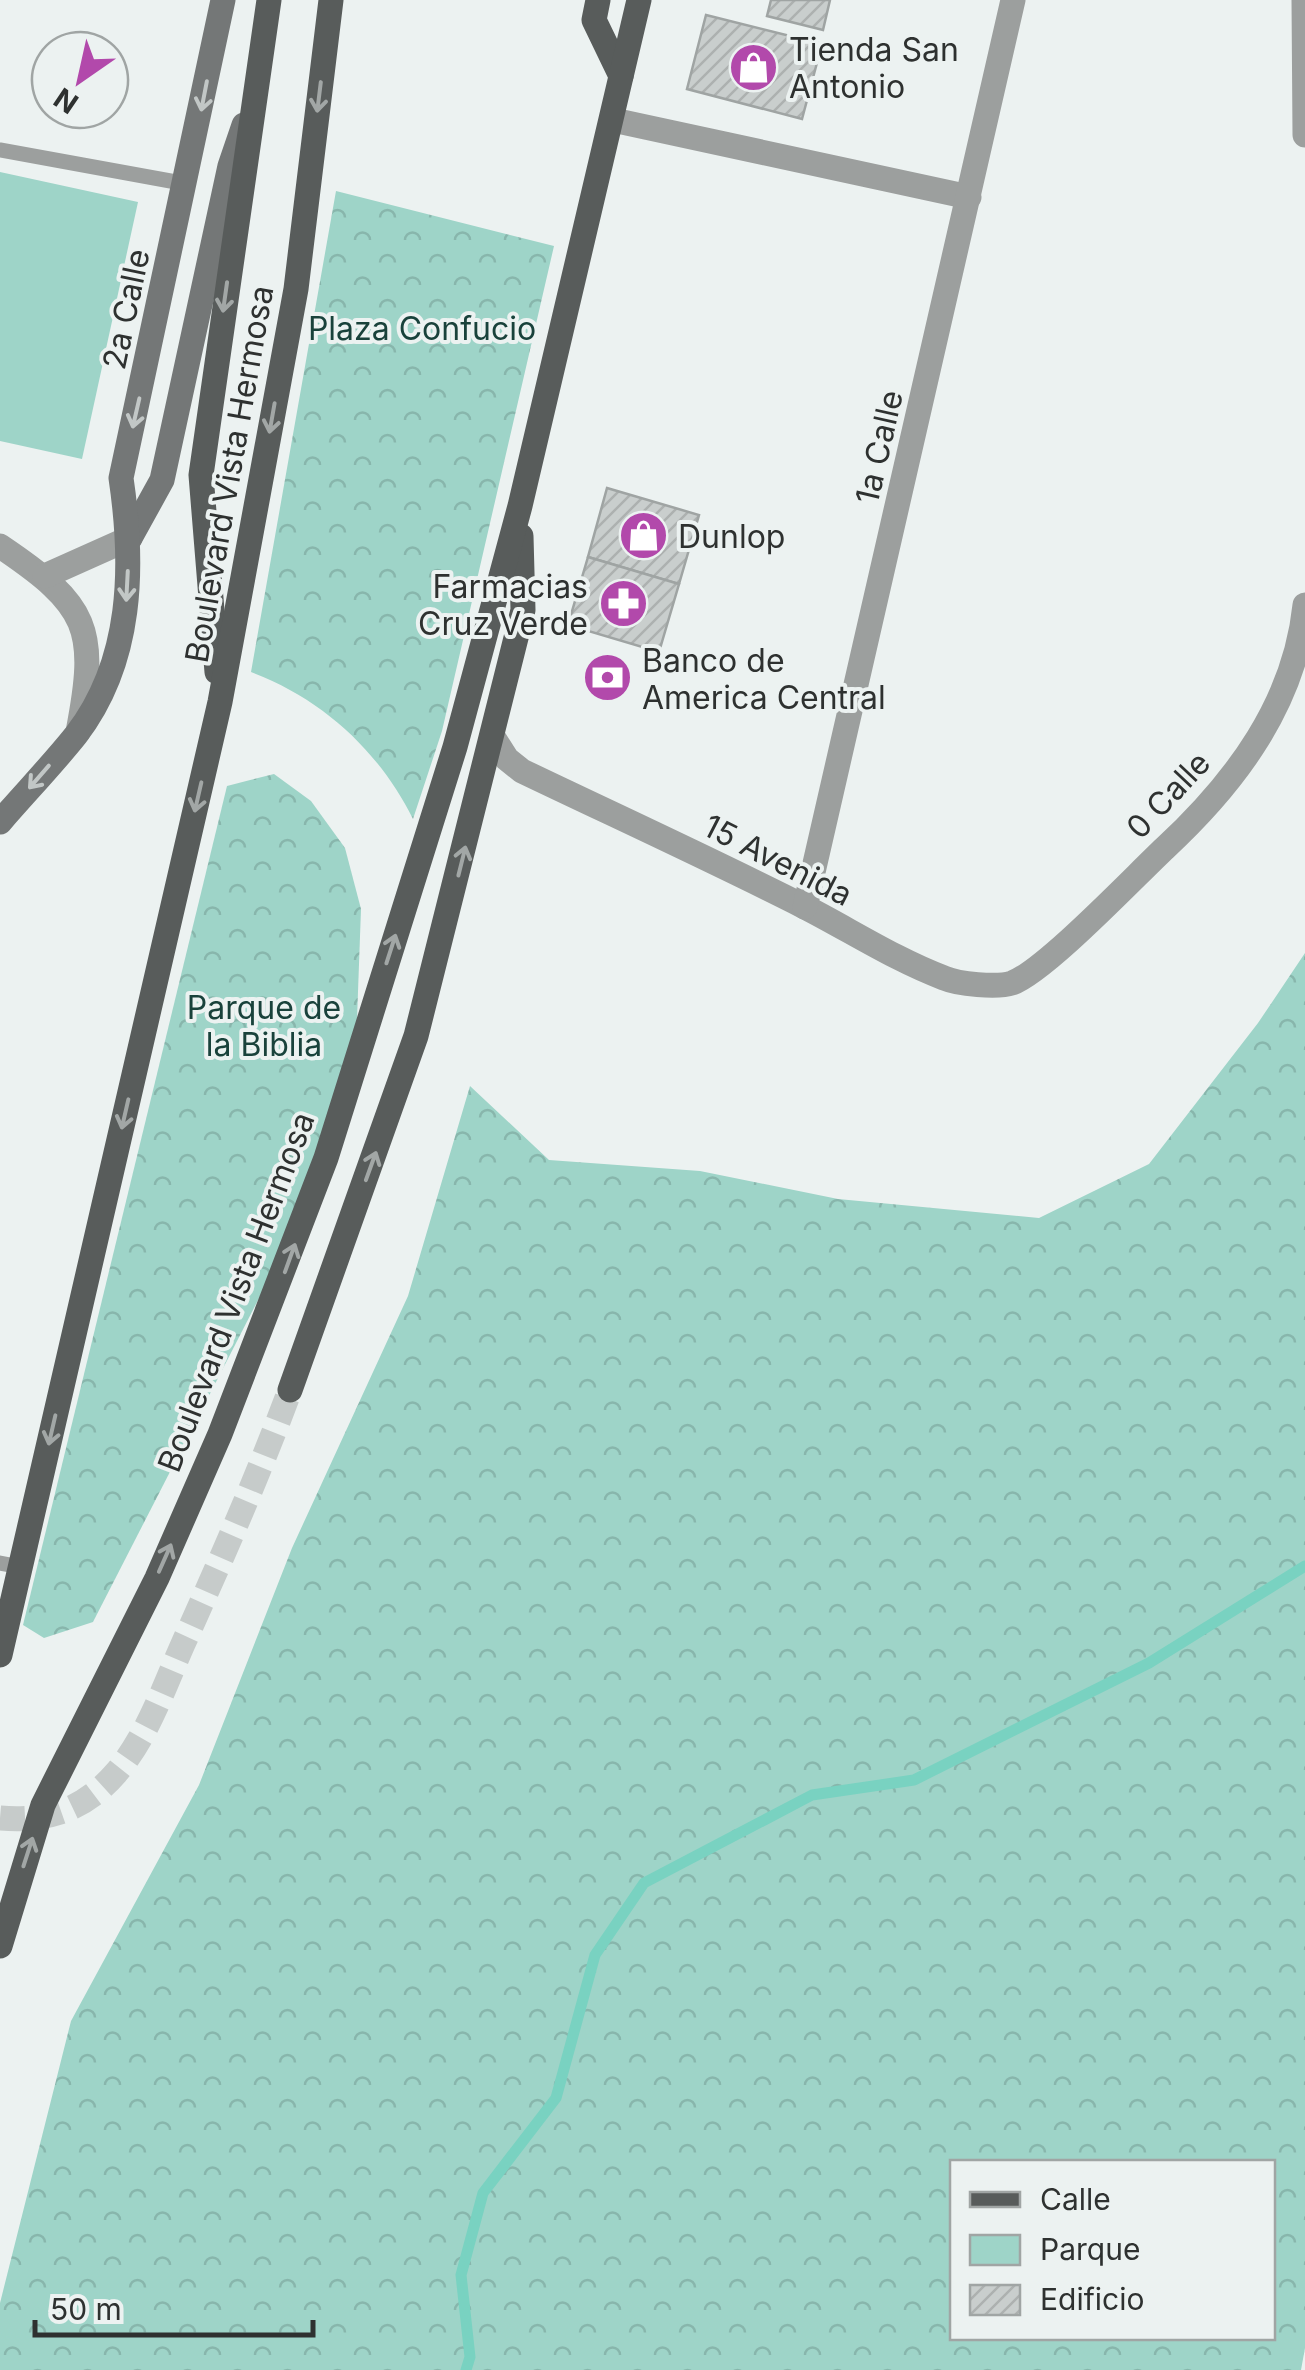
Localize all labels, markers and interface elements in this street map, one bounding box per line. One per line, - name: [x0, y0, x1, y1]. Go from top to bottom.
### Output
- north arrow: [30, 30, 130, 130]
- place label: Tienda San Antonio: [789, 30, 959, 106]
- shop icon: Tienda San Antonio: [728, 41, 780, 93]
- one-way arrow: [194, 79, 213, 111]
- one-way arrow: [309, 80, 328, 112]
- text: N: [48, 81, 84, 121]
- street label: 2a Calle: [94, 245, 158, 373]
- one-way arrow: [216, 280, 234, 312]
- street label: Boulevard Vista Hermosa: [177, 282, 281, 666]
- park label: Plaza Confucio: [308, 309, 536, 348]
- street label: 1a Calle: [847, 386, 911, 508]
- one-way arrow: [126, 396, 144, 428]
- one-way arrow: [262, 401, 281, 434]
- shop icon: Dunlop: [617, 510, 669, 562]
- place label: Dunlop: [678, 517, 785, 556]
- place label: Farmacias Cruz Verde: [418, 567, 588, 643]
- one-way arrow: [117, 570, 136, 602]
- pharmacy icon: Farmacias Cruz Verde: [597, 578, 649, 630]
- place label: Banco de America Central: [642, 641, 886, 717]
- bank icon: Banco de America Central: [581, 652, 633, 704]
- street label: 0 Calle: [1118, 743, 1218, 847]
- one-way arrow: [28, 764, 51, 789]
- one-way arrow: [188, 780, 206, 812]
- street label: 15 Avenida: [697, 806, 859, 914]
- one-way arrow: [454, 846, 472, 878]
- one-way arrow: [383, 934, 401, 966]
- park label: Parque de la Biblia: [187, 988, 341, 1064]
- one-way arrow: [115, 1097, 133, 1129]
- street label: Boulevard Vista Hermosa: [149, 1107, 323, 1477]
- one-way arrow: [363, 1151, 381, 1183]
- one-way arrow: [282, 1244, 300, 1275]
- one-way arrow: [42, 1413, 60, 1445]
- one-way arrow: [157, 1543, 175, 1574]
- one-way arrow: [20, 1837, 38, 1869]
- legend: [950, 2160, 1275, 2340]
- text: Calle: [1040, 2181, 1111, 2217]
- text: Parque: [1040, 2231, 1140, 2267]
- scale bar: [35, 2275, 312, 2337]
- text: Edificio: [1040, 2281, 1144, 2317]
- text: 50 m: [50, 2291, 122, 2327]

